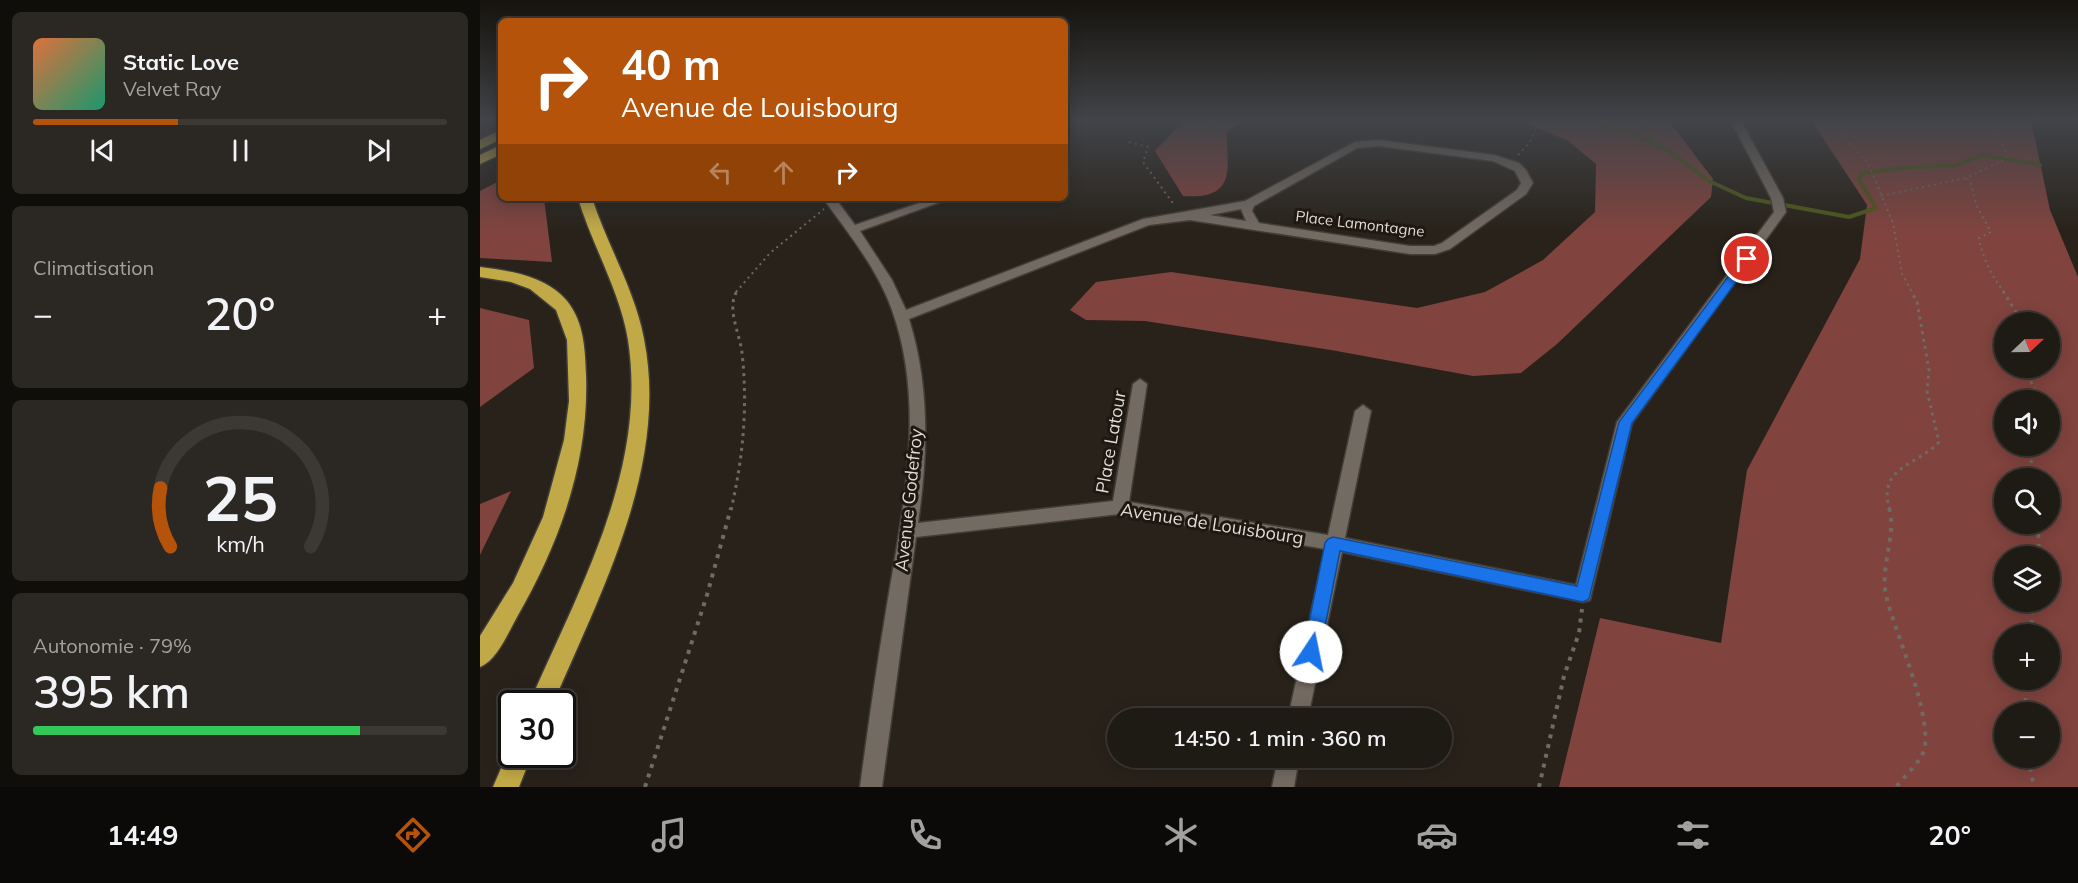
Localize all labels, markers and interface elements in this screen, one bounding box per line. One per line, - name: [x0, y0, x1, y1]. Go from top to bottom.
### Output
- text: 40 m: [621, 38, 721, 91]
- icon: right: [522, 42, 600, 120]
- text: Static Love: [123, 48, 239, 76]
- text: Velvet Ray: [123, 76, 221, 101]
- text: Avenue de Louisbourg: [621, 90, 899, 124]
- icon: previous: [86, 134, 119, 167]
- icon: pause: [224, 134, 257, 167]
- icon: next: [362, 134, 395, 167]
- icon: left: [704, 156, 737, 189]
- icon: ahead: [767, 156, 800, 189]
- icon: right: [830, 156, 863, 189]
- street label: Place Lamontagne: [1295, 206, 1426, 241]
- pin: [1721, 233, 1772, 284]
- icon: arrive: [1730, 242, 1763, 275]
- text: Climatisation: [33, 255, 154, 280]
- text: 20°: [205, 285, 275, 341]
- text: −: [33, 293, 53, 334]
- text: +: [427, 293, 447, 334]
- north arrow: [1994, 312, 2060, 378]
- map controls: [1994, 312, 2060, 768]
- street label: Place Latour: [1090, 388, 1131, 495]
- button: sound: [1994, 390, 2060, 456]
- street label: Avenue Godefroy: [890, 427, 927, 573]
- text: 25: [203, 459, 277, 538]
- button: search: [1994, 468, 2060, 534]
- street label: Avenue de Louisbourg: [1119, 498, 1305, 549]
- text: km/h: [216, 531, 264, 558]
- button: layers: [1994, 546, 2060, 612]
- position arrow: [1279, 620, 1343, 684]
- button: +: [1994, 624, 2060, 690]
- text: Autonomie · 79%: [33, 633, 192, 658]
- text: 395 km: [33, 663, 190, 719]
- speed limit sign: 30: [498, 690, 576, 768]
- button: −: [1994, 702, 2060, 768]
- text: 14:50 · 1 min · 360 m: [1172, 724, 1387, 752]
- icon: directions: [392, 814, 434, 856]
- icon: music: [648, 814, 690, 856]
- icon: phone: [904, 814, 946, 856]
- icon: climate: [1160, 814, 1202, 856]
- icon: car: [1416, 814, 1458, 856]
- icon: filters: [1672, 814, 1714, 856]
- text: 14:49: [107, 818, 178, 852]
- text: 20°: [1928, 818, 1971, 852]

